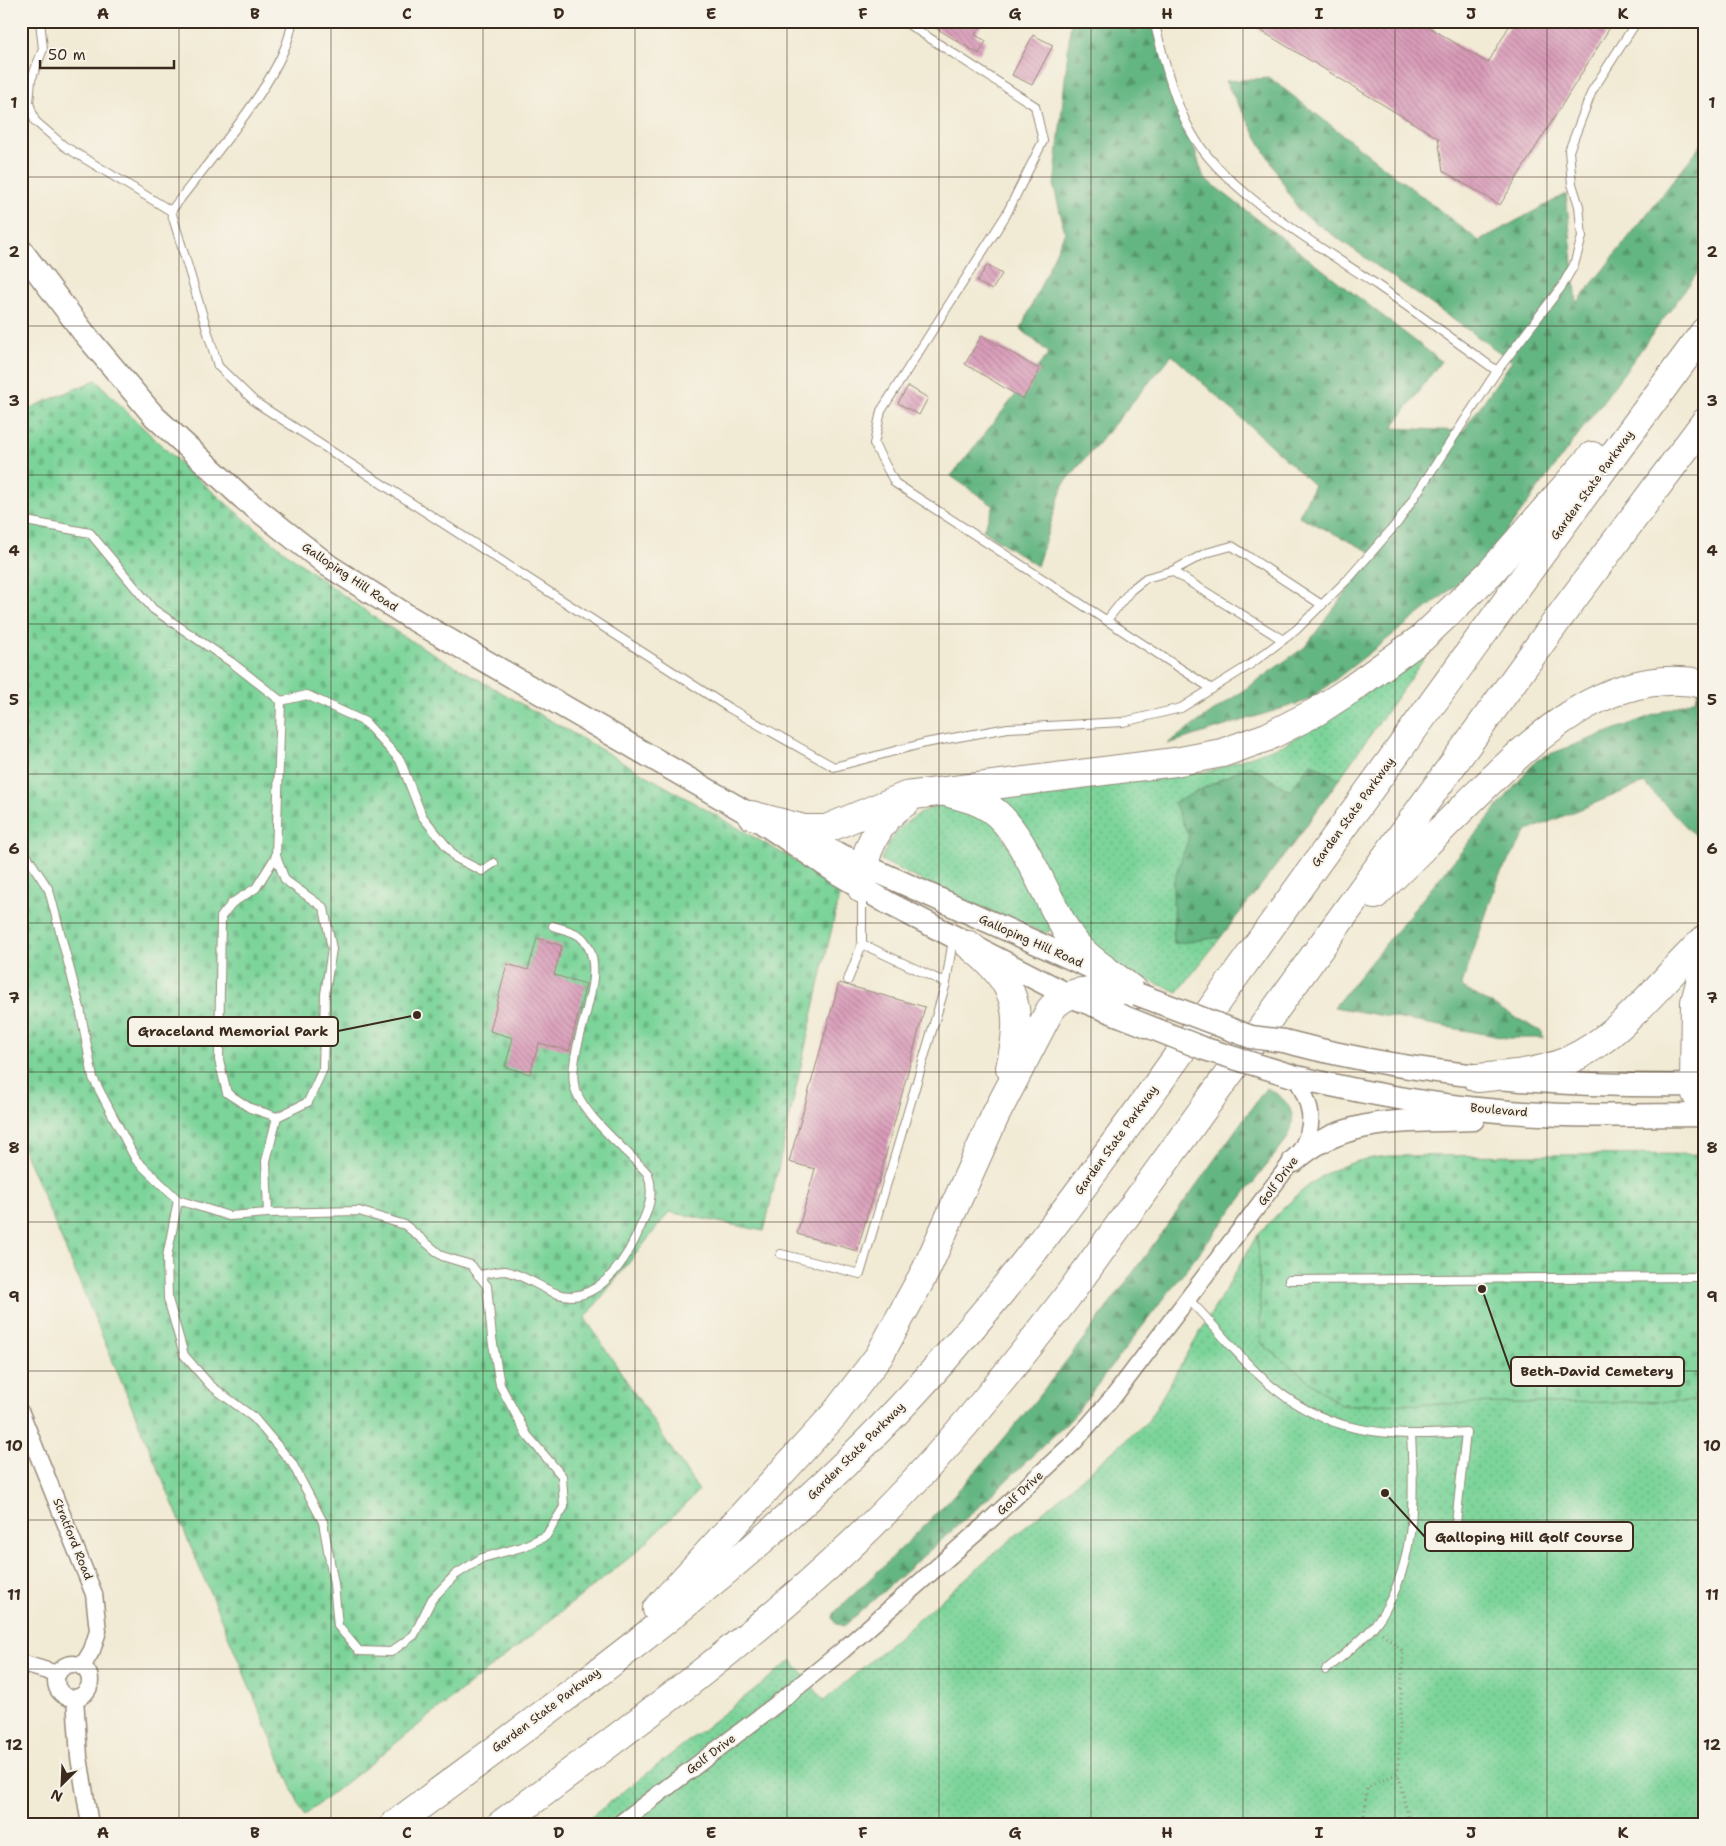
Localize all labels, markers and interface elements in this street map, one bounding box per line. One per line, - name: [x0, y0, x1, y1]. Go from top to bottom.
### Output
- text: A: [97, 3, 109, 24]
- text: B: [250, 3, 260, 24]
- text: C: [402, 3, 412, 24]
- text: D: [553, 3, 565, 24]
- text: E: [706, 3, 716, 24]
- text: F: [858, 3, 868, 24]
- text: G: [1009, 3, 1022, 24]
- text: H: [1161, 3, 1173, 24]
- text: I: [1315, 3, 1324, 24]
- text: J: [1466, 3, 1476, 24]
- text: K: [1618, 3, 1629, 24]
- scale bar: [40, 38, 174, 70]
- text: 50 m: [48, 45, 86, 65]
- text: 1: [10, 92, 18, 113]
- text: 1: [1708, 92, 1716, 113]
- text: 2: [8, 241, 20, 262]
- text: 2: [1706, 241, 1718, 262]
- text: 3: [8, 390, 20, 411]
- text: 3: [1706, 390, 1718, 411]
- street label: Garden State Parkway: [1547, 427, 1637, 543]
- street label: Galloping Hill Road: [299, 539, 402, 615]
- text: 4: [8, 540, 20, 561]
- text: 4: [1706, 540, 1718, 561]
- text: 5: [9, 689, 19, 710]
- text: 5: [1707, 689, 1717, 710]
- street label: Garden State Parkway: [1308, 754, 1398, 870]
- text: 6: [8, 838, 20, 859]
- text: 6: [1706, 838, 1718, 859]
- street label: Galloping Hill Road: [976, 911, 1086, 971]
- text: 7: [8, 987, 20, 1008]
- text: 7: [1706, 987, 1718, 1008]
- callout: Graceland Memorial Park: [128, 1017, 338, 1046]
- text: Graceland Memorial Park: [138, 1022, 328, 1040]
- street label: Garden State Parkway: [1071, 1082, 1161, 1198]
- street label: Boulevard: [1470, 1100, 1529, 1121]
- text: 8: [8, 1137, 20, 1158]
- text: 8: [1706, 1137, 1718, 1158]
- street label: Golf Drive: [1254, 1153, 1302, 1209]
- text: 9: [8, 1286, 20, 1307]
- text: 9: [1706, 1286, 1718, 1307]
- callout: Beth-David Cemetery: [1511, 1357, 1684, 1386]
- text: Beth-David Cemetery: [1520, 1362, 1674, 1380]
- street label: Garden State Parkway: [804, 1399, 908, 1503]
- text: 10: [5, 1435, 23, 1456]
- text: 10: [1703, 1435, 1721, 1456]
- street label: Golf Drive: [993, 1467, 1047, 1519]
- street label: Stratford Road: [49, 1496, 97, 1583]
- callout: Galloping Hill Golf Course: [1425, 1522, 1633, 1551]
- text: Galloping Hill Golf Course: [1435, 1528, 1623, 1546]
- text: 11: [7, 1584, 21, 1605]
- text: 11: [1705, 1584, 1719, 1605]
- street label: Garden State Parkway: [489, 1664, 604, 1756]
- street label: Golf Drive: [683, 1730, 739, 1778]
- text: 12: [5, 1734, 23, 1755]
- text: 12: [1703, 1734, 1721, 1755]
- north arrow: [38, 1758, 88, 1808]
- text: N: [48, 1785, 65, 1806]
- text: A: [97, 1822, 109, 1843]
- text: B: [250, 1822, 260, 1843]
- text: C: [402, 1822, 412, 1843]
- text: D: [553, 1822, 565, 1843]
- text: E: [706, 1822, 716, 1843]
- text: F: [858, 1822, 868, 1843]
- text: G: [1009, 1822, 1022, 1843]
- text: H: [1161, 1822, 1173, 1843]
- text: I: [1315, 1822, 1324, 1843]
- text: J: [1466, 1822, 1476, 1843]
- text: K: [1618, 1822, 1629, 1843]

